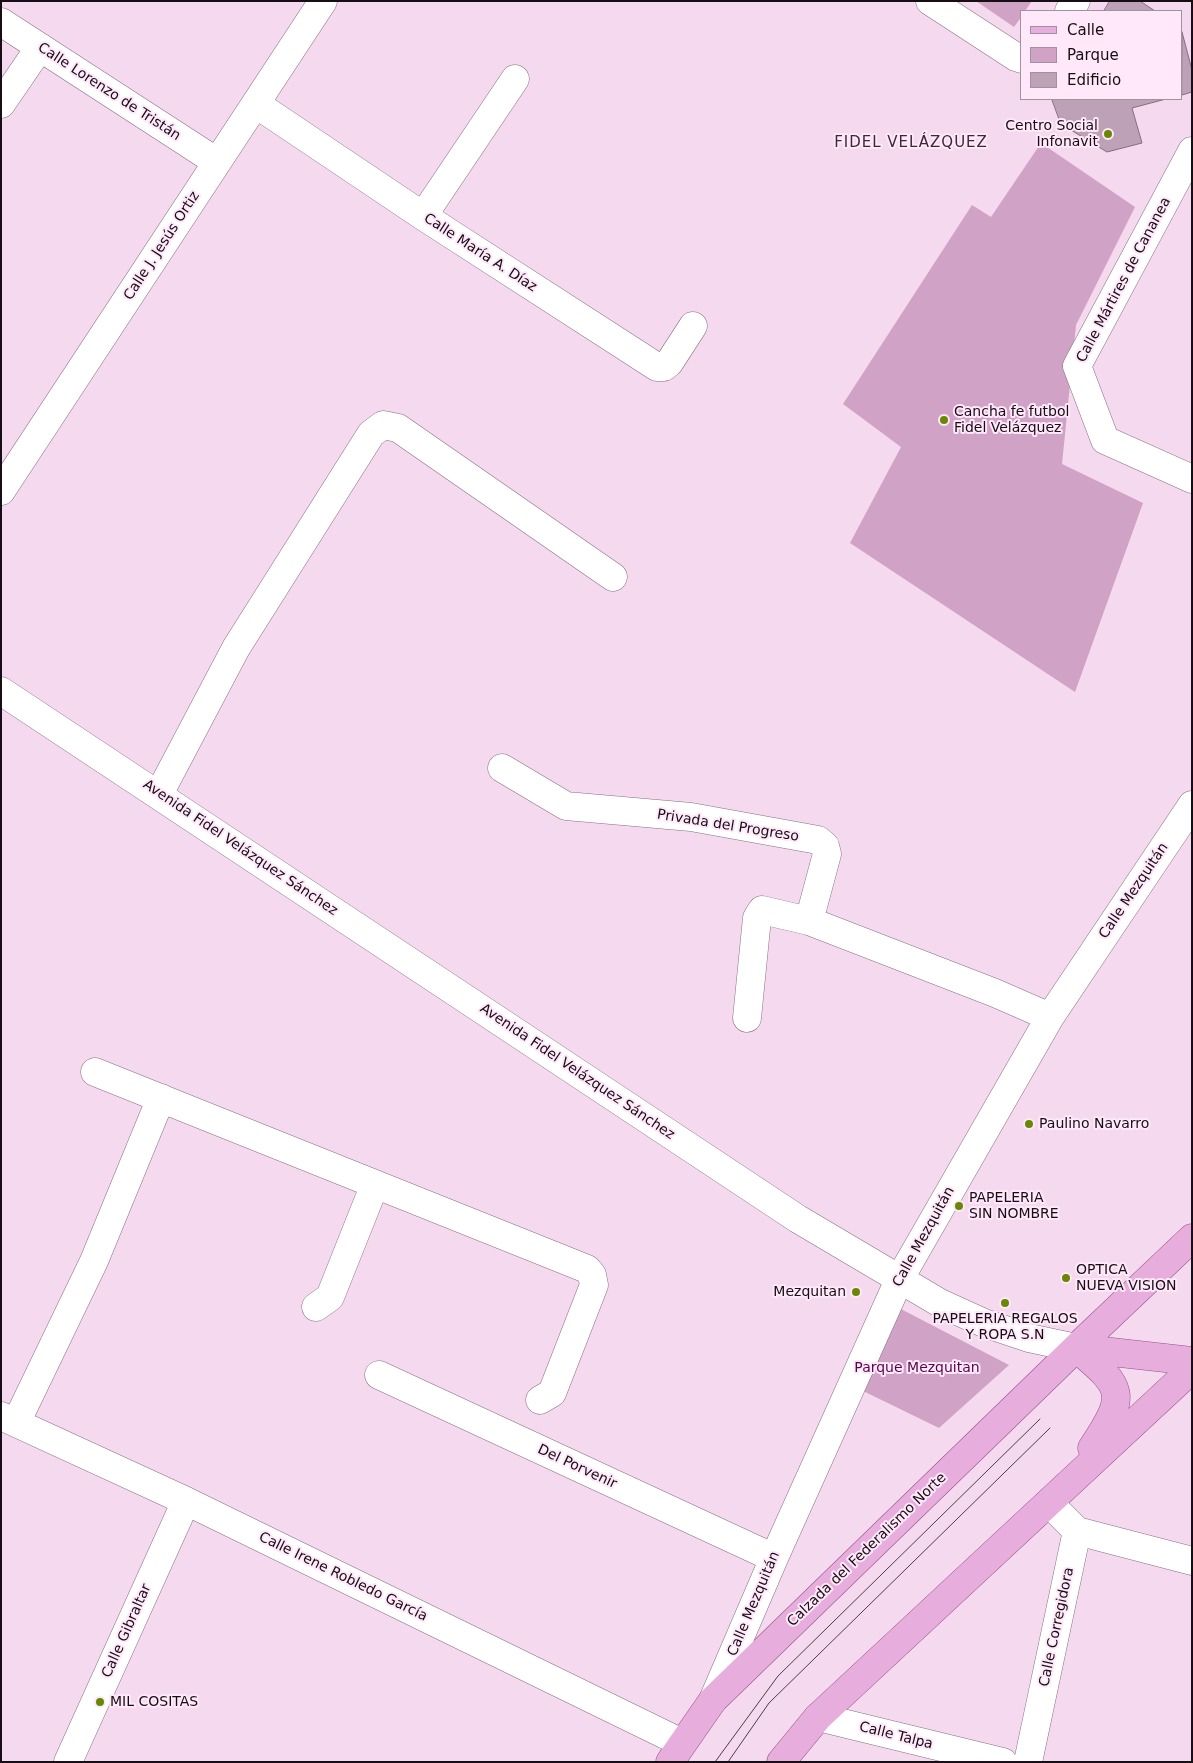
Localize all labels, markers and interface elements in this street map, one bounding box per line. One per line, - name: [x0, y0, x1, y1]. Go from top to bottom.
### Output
- legend: [1020, 10, 1183, 100]
- text: Calle: [1067, 21, 1104, 39]
- street label: Calle Lorenzo de Tristán: [34, 39, 184, 145]
- text: Parque: [1067, 46, 1119, 64]
- text: Edificio: [1067, 71, 1121, 89]
- place label: Centro Social Infonavit: [1005, 118, 1098, 150]
- marker: Centro Social Infonavit: [1102, 128, 1114, 140]
- district label: FIDEL VELÁZQUEZ: [832, 134, 990, 152]
- street label: Calle J. Jesús Ortiz: [121, 188, 203, 304]
- street label: Calle Mártires de Cananea: [1073, 195, 1175, 365]
- street label: Calle María A. Díaz: [420, 210, 540, 296]
- place label: Cancha fe futbol Fidel Velázquez: [954, 404, 1069, 437]
- marker: Cancha fe futbol Fidel Velázquez: [938, 414, 950, 426]
- street label: Avenida Fidel Velázquez Sánchez: [140, 776, 340, 920]
- street label: Privada del Progreso: [656, 806, 800, 846]
- street label: Calle Mezquitán: [1096, 840, 1172, 942]
- street label: Avenida Fidel Velázquez Sánchez: [477, 1000, 677, 1144]
- place label: Paulino Navarro: [1039, 1116, 1149, 1132]
- marker: Paulino Navarro: [1023, 1118, 1035, 1130]
- street label: Calle Mezquitán: [890, 1184, 958, 1290]
- place label: PAPELERIA SIN NOMBRE: [969, 1190, 1059, 1222]
- marker: PAPELERIA SIN NOMBRE: [953, 1200, 965, 1212]
- place label: OPTICA NUEVA VISION: [1076, 1262, 1176, 1294]
- marker: OPTICA NUEVA VISION: [1060, 1272, 1072, 1284]
- place label: Mezquitan: [773, 1284, 846, 1300]
- marker: Mezquitan: [850, 1286, 862, 1298]
- marker: PAPELERIA REGALOS Y ROPA S.N: [999, 1297, 1011, 1309]
- place label: PAPELERIA REGALOS Y ROPA S.N: [932, 1311, 1078, 1344]
- park label: Parque Mezquitan: [854, 1360, 980, 1376]
- street label: Del Porvenir: [535, 1441, 619, 1493]
- street label: Calzada del Federalismo Norte: [784, 1470, 950, 1630]
- street label: Calle Irene Robledo García: [256, 1529, 430, 1625]
- street label: Calle Mezquitán: [724, 1549, 784, 1659]
- street label: Calle Corregidora: [1036, 1566, 1078, 1688]
- street label: Calle Gibraltar: [99, 1582, 155, 1680]
- place label: MIL COSITAS: [110, 1694, 198, 1710]
- marker: MIL COSITAS: [94, 1696, 106, 1708]
- street label: Calle Talpa: [857, 1719, 935, 1753]

